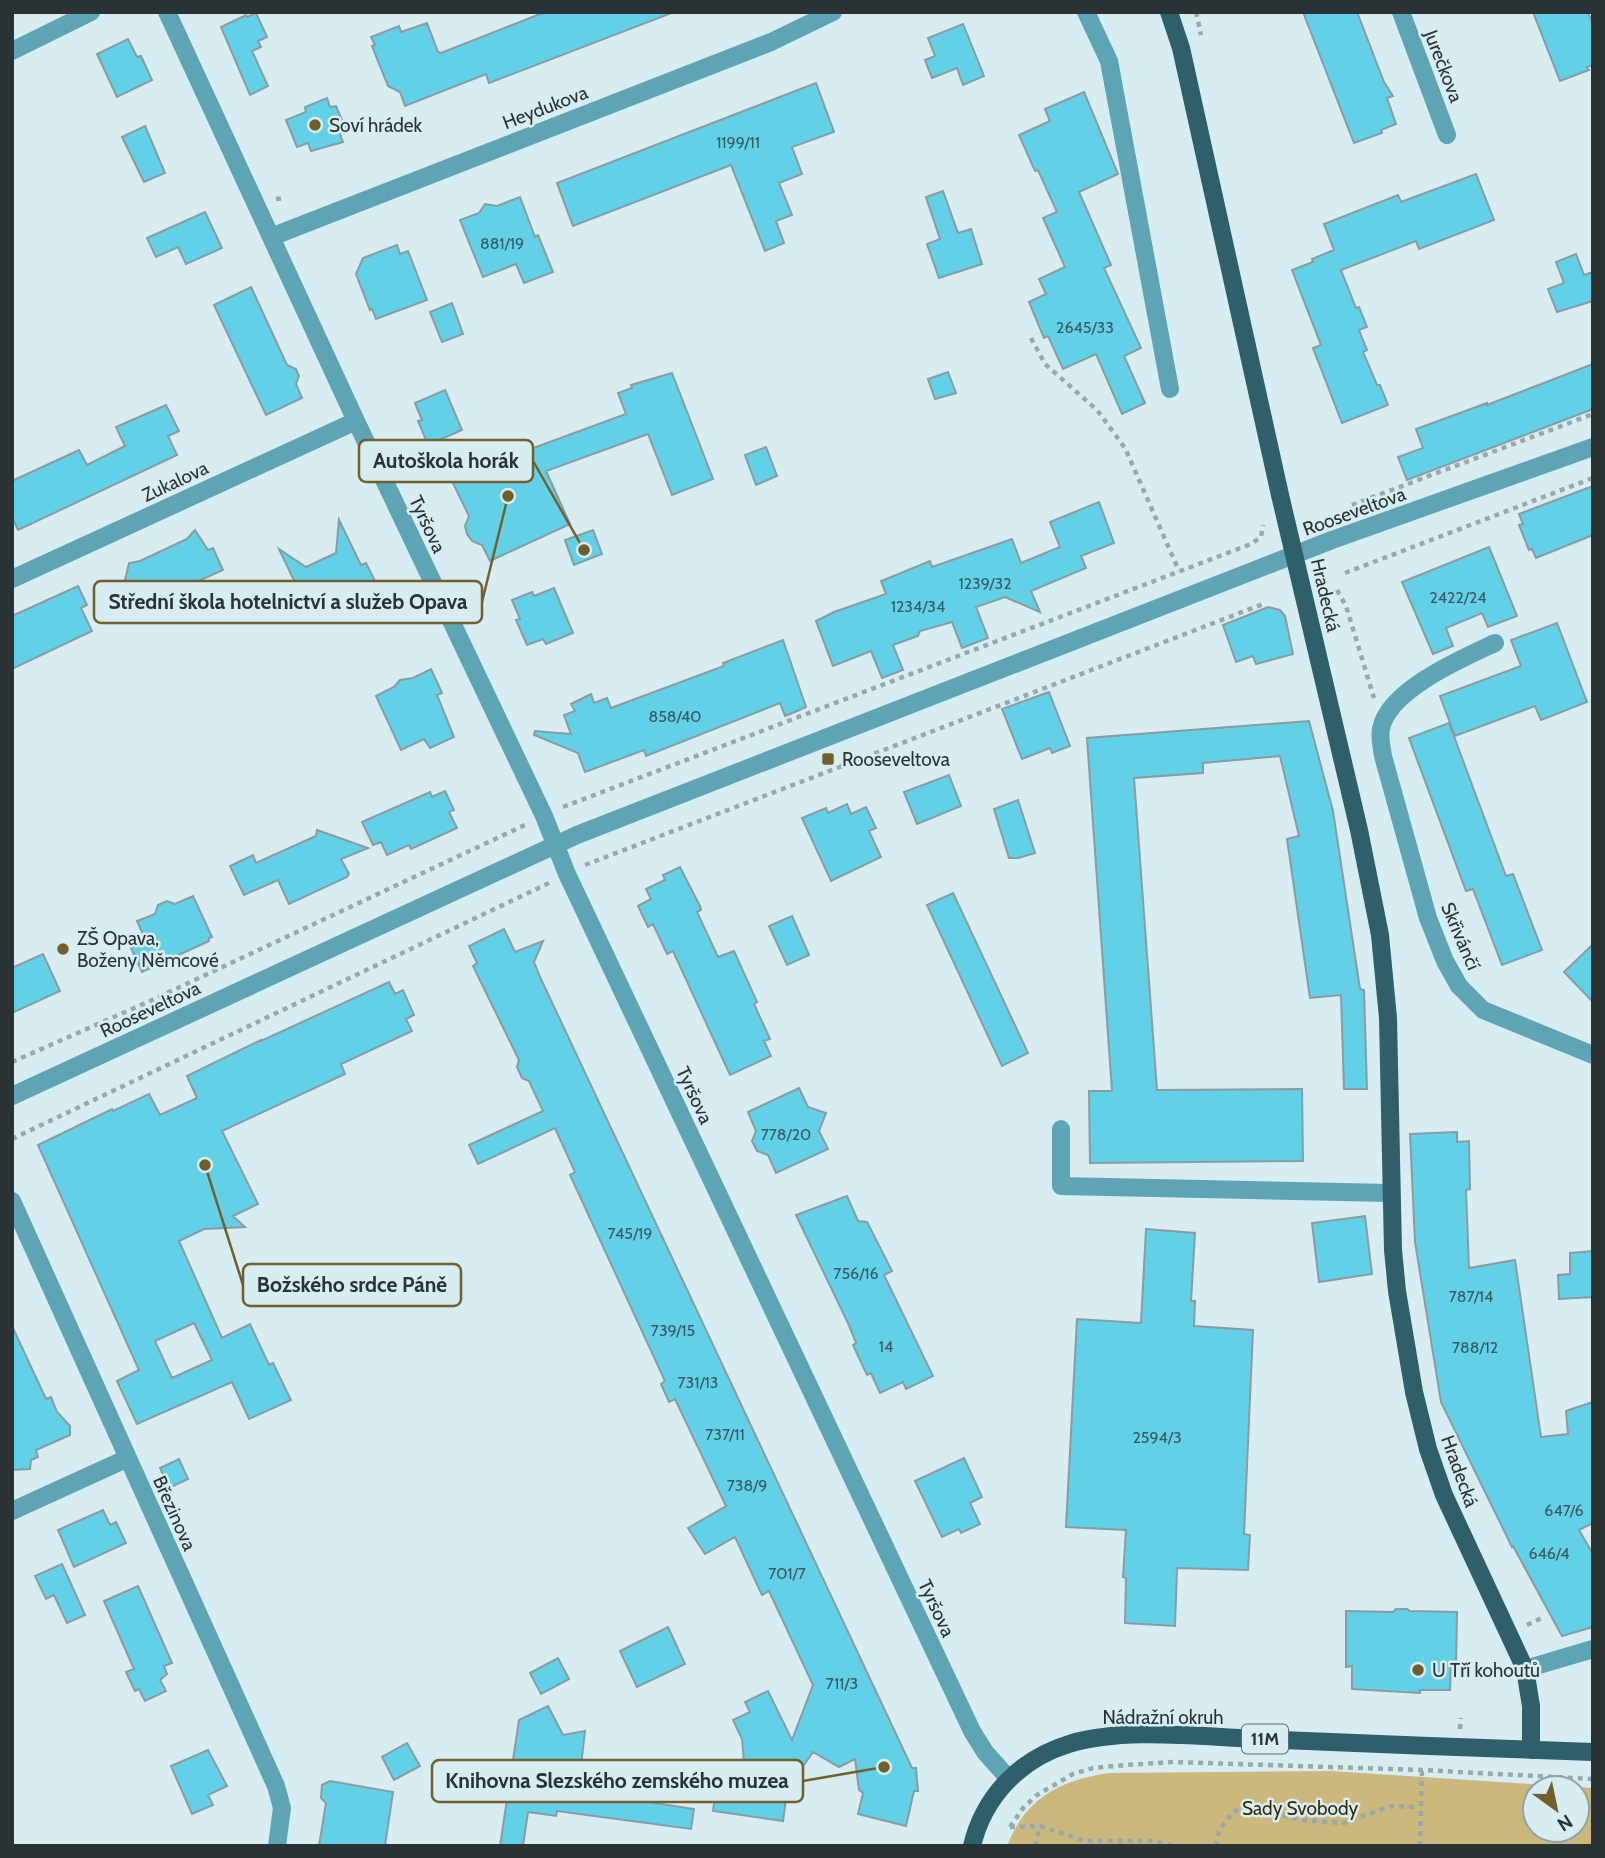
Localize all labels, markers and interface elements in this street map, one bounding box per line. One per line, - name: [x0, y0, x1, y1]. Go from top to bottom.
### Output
- street label: Jurečkova: [1419, 26, 1468, 106]
- street label: Heydukova: [499, 81, 591, 134]
- place label: Soví hrádek: [329, 114, 423, 137]
- marker: Soví hrádek: [307, 117, 323, 133]
- house number: 1199/11: [716, 133, 760, 152]
- house number: 881/19: [480, 234, 524, 253]
- house number: 2645/33: [1056, 318, 1114, 337]
- callout: Autoškola horák: [359, 440, 533, 482]
- text: Autoškola horák: [373, 448, 520, 473]
- street label: Zukalova: [138, 456, 212, 507]
- street label: Rooseveltova: [1300, 482, 1409, 541]
- street label: Tyršova: [404, 492, 451, 557]
- street label: Hradecká: [1306, 556, 1345, 634]
- house number: 1239/32: [958, 574, 1012, 593]
- callout: Střední škola hotelnictví a služeb Opava: [94, 581, 482, 623]
- house number: 2422/24: [1429, 588, 1487, 607]
- text: Střední škola hotelnictví a služeb Opava: [108, 589, 468, 614]
- house number: 1234/34: [891, 597, 945, 616]
- house number: 858/40: [648, 707, 702, 726]
- place label: Rooseveltova: [842, 748, 950, 771]
- marker: Rooseveltova: [820, 751, 836, 767]
- street label: Skřivánčí: [1436, 899, 1485, 973]
- place label: ZŠ Opava, Boženy Němcové: [77, 926, 219, 972]
- marker: ZŠ Opava, Boženy Němcové: [55, 941, 71, 957]
- street label: Rooseveltova: [97, 976, 204, 1043]
- street label: Tyršova: [671, 1063, 718, 1128]
- house number: 778/20: [761, 1125, 811, 1144]
- house number: 745/19: [608, 1224, 652, 1243]
- callout: Božského srdce Páně: [243, 1264, 461, 1306]
- house number: 756/16: [833, 1264, 879, 1283]
- text: Božského srdce Páně: [257, 1272, 447, 1297]
- house number: 787/14: [1449, 1287, 1493, 1306]
- house number: 739/15: [651, 1321, 695, 1340]
- house number: 14: [879, 1337, 893, 1356]
- house number: 788/12: [1452, 1338, 1498, 1357]
- house number: 731/13: [678, 1373, 718, 1392]
- house number: 737/11: [705, 1425, 745, 1444]
- house number: 2594/3: [1132, 1428, 1182, 1447]
- street label: Hradecká: [1436, 1432, 1483, 1510]
- street label: Březinova: [148, 1472, 201, 1554]
- house number: 738/9: [727, 1476, 767, 1495]
- house number: 647/6: [1544, 1501, 1584, 1520]
- house number: 646/4: [1528, 1544, 1570, 1563]
- house number: 701/7: [768, 1564, 806, 1583]
- street label: Tyršova: [913, 1576, 960, 1641]
- place label: U Tří kohoutů: [1432, 1659, 1540, 1682]
- marker: U Tří kohoutů: [1410, 1662, 1426, 1678]
- house number: 711/3: [826, 1674, 858, 1693]
- street label: Nádražní okruh: [1103, 1706, 1223, 1729]
- road number: 11M: [1242, 1724, 1288, 1754]
- callout: Knihovna Slezského zemského muzea: [432, 1760, 803, 1802]
- text: Knihovna Slezského zemského muzea: [445, 1768, 789, 1793]
- north arrow: [1521, 1774, 1591, 1844]
- park label: Sady Svobody: [1242, 1797, 1358, 1820]
- text: N: [1553, 1810, 1577, 1836]

